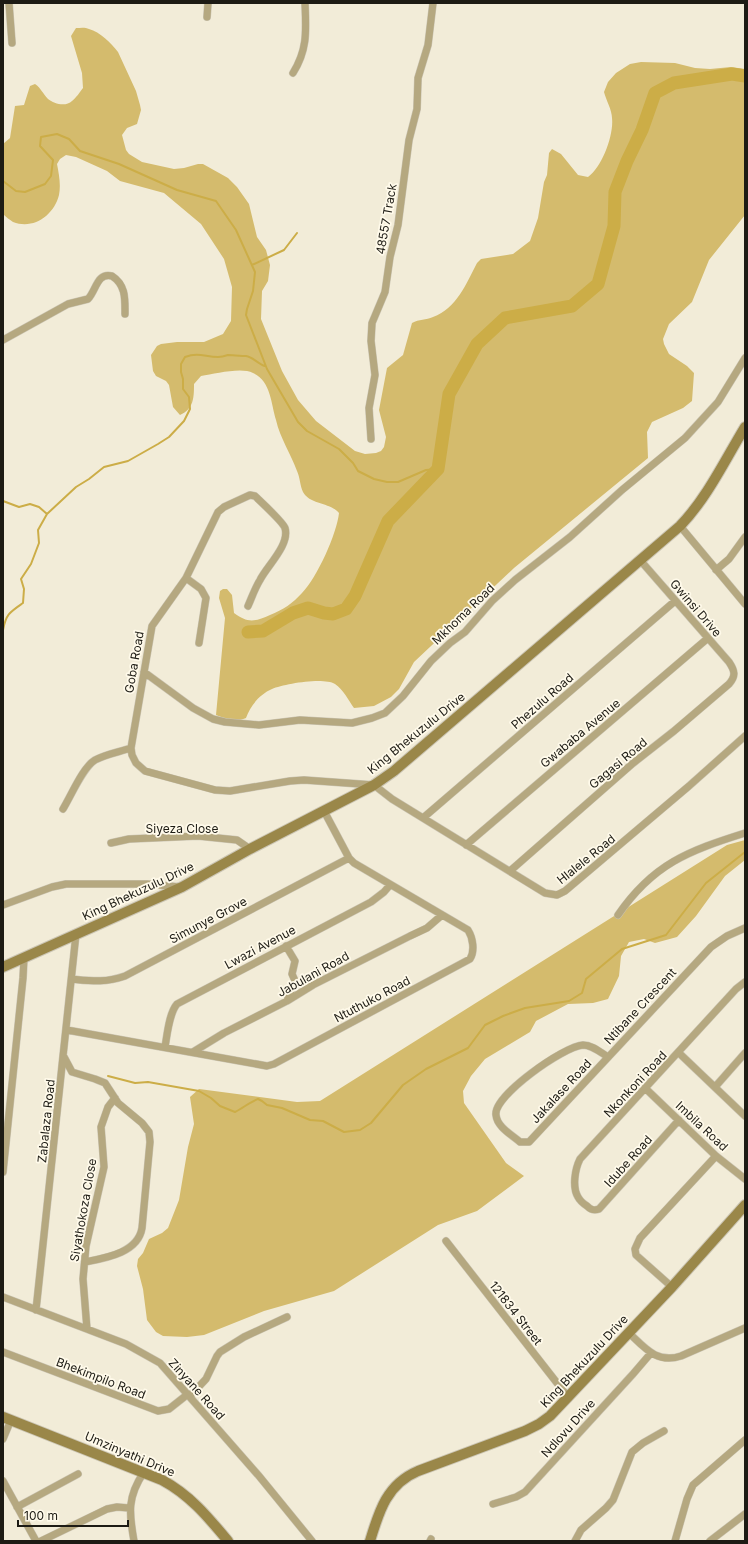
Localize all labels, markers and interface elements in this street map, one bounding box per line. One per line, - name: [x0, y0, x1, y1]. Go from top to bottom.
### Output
- street label: 48557 Track: [372, 182, 400, 256]
- street label: Gwinsi Drive: [667, 576, 725, 640]
- street label: Mkhoma Road: [429, 580, 497, 648]
- street label: Goba Road: [121, 630, 147, 694]
- street label: Phezulu Road: [508, 670, 576, 732]
- street label: King Bhekuzulu Drive: [364, 689, 468, 777]
- street label: Gwababa Avenue: [537, 695, 623, 771]
- street label: Gagasi Road: [586, 734, 650, 792]
- street label: Siyeza Close: [146, 821, 218, 836]
- street label: Hlalele Road: [554, 831, 618, 887]
- street label: King Bhekuzulu Drive: [80, 859, 196, 923]
- street label: Simunye Grove: [167, 893, 249, 947]
- street label: Lwazi Avenue: [222, 922, 298, 972]
- street label: Jabulani Road: [274, 948, 352, 1000]
- street label: Ntibane Crescent: [601, 965, 679, 1047]
- street label: Ntuthuko Road: [331, 973, 413, 1025]
- street label: Nkonkoni Road: [600, 1048, 670, 1120]
- street label: Jakalase Road: [527, 1056, 595, 1126]
- street label: Zabalaza Road: [34, 1079, 58, 1163]
- street label: Imbila Road: [673, 1098, 731, 1154]
- street label: Idube Road: [601, 1132, 655, 1190]
- street label: Siyathokoza Close: [67, 1157, 99, 1263]
- street label: 121834 Street: [486, 1278, 546, 1348]
- street label: King Bhekuzulu Drive: [537, 1311, 631, 1411]
- street label: Bhekimpilo Road: [54, 1354, 148, 1402]
- street label: Zinyane Road: [166, 1355, 228, 1423]
- street label: Ndlovu Drive: [538, 1396, 598, 1460]
- street label: Umzinyathi Drive: [83, 1428, 177, 1480]
- scale bar: [18, 1502, 128, 1528]
- text: 100 m: [24, 1508, 58, 1523]

